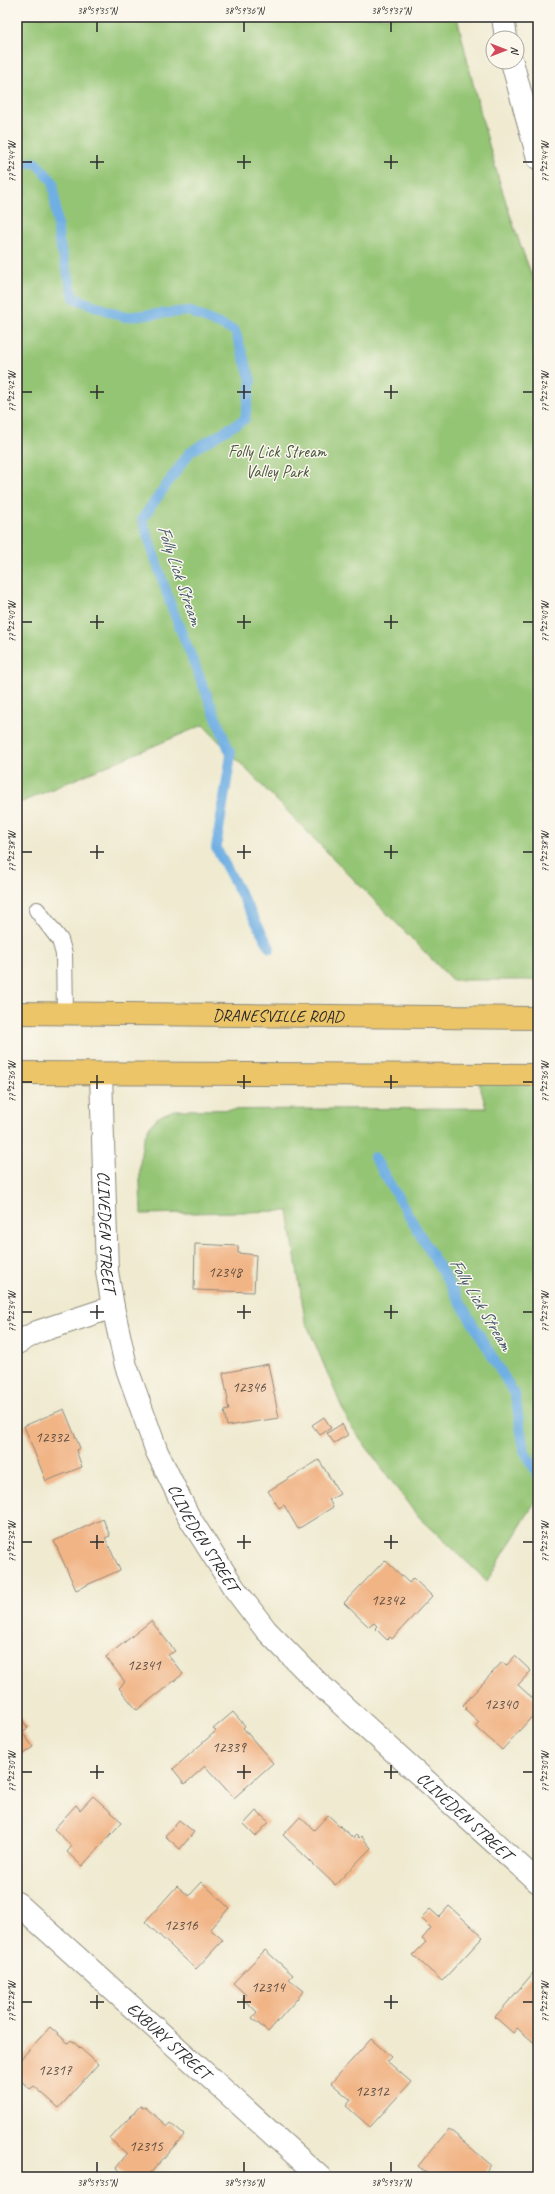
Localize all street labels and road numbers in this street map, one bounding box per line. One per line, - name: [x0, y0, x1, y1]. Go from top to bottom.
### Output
- street label: DRANESVILLE ROAD: [212, 1005, 346, 1027]
- street label: CLIVEDEN STREET: [93, 1171, 121, 1298]
- street label: CLIVEDEN STREET: [163, 1480, 246, 1599]
- street label: CLIVEDEN STREET: [412, 1768, 520, 1868]
- street label: EXBURY STREET: [123, 1998, 218, 2087]

